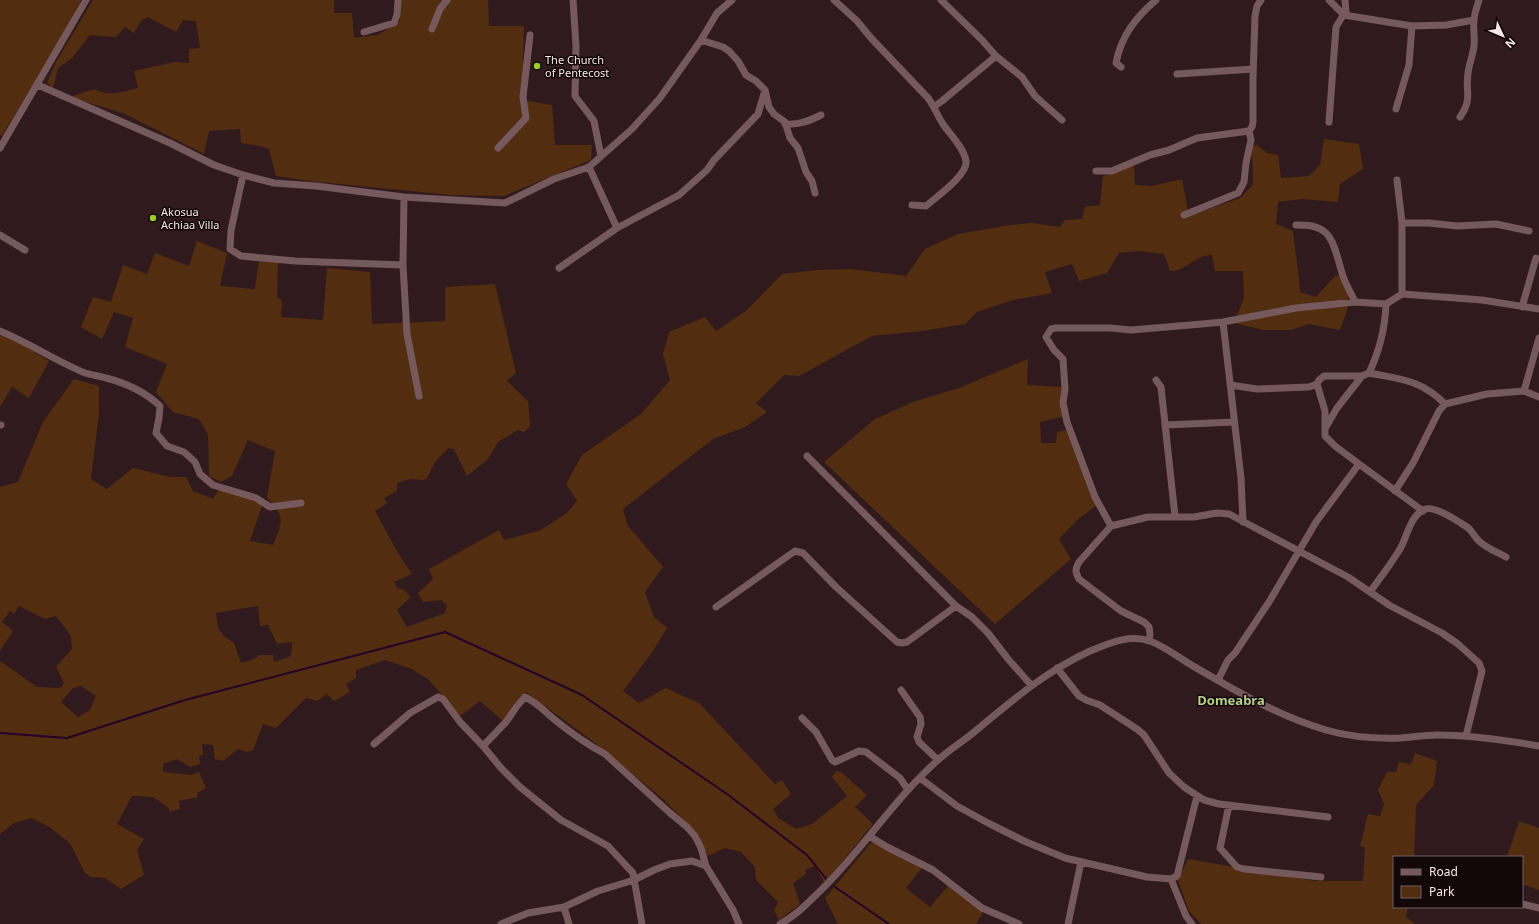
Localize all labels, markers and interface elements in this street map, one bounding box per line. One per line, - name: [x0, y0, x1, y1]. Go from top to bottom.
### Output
- north arrow: [1483, 16, 1523, 56]
- text: N: [1502, 35, 1519, 52]
- place label: The Church of Pentecost: [545, 52, 609, 80]
- marker: The Church of Pentecost: [532, 61, 542, 71]
- place label: Akosua Achiaa Villa: [161, 204, 219, 232]
- marker: Akosua Achiaa Villa: [148, 213, 158, 223]
- district label: Domeabra: [1197, 691, 1265, 709]
- legend: [1393, 856, 1523, 908]
- text: Road: [1429, 863, 1458, 880]
- text: Park: [1429, 883, 1455, 900]

